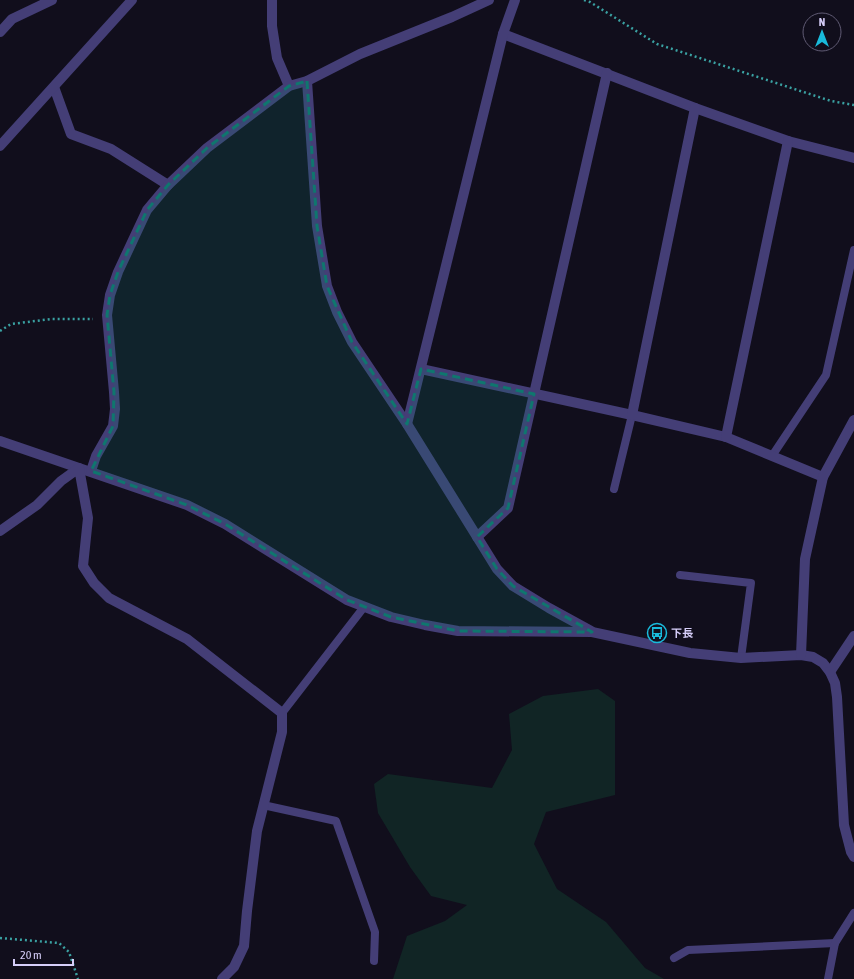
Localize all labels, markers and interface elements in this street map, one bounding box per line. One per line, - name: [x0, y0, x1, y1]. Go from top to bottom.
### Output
- north arrow: [802, 12, 842, 52]
- text: N: [819, 16, 825, 28]
- bus stop icon: 下長: [646, 622, 668, 644]
- place label: 下長: [671, 627, 693, 639]
- scale bar: [14, 941, 73, 967]
- text: 20 m: [20, 948, 42, 962]

